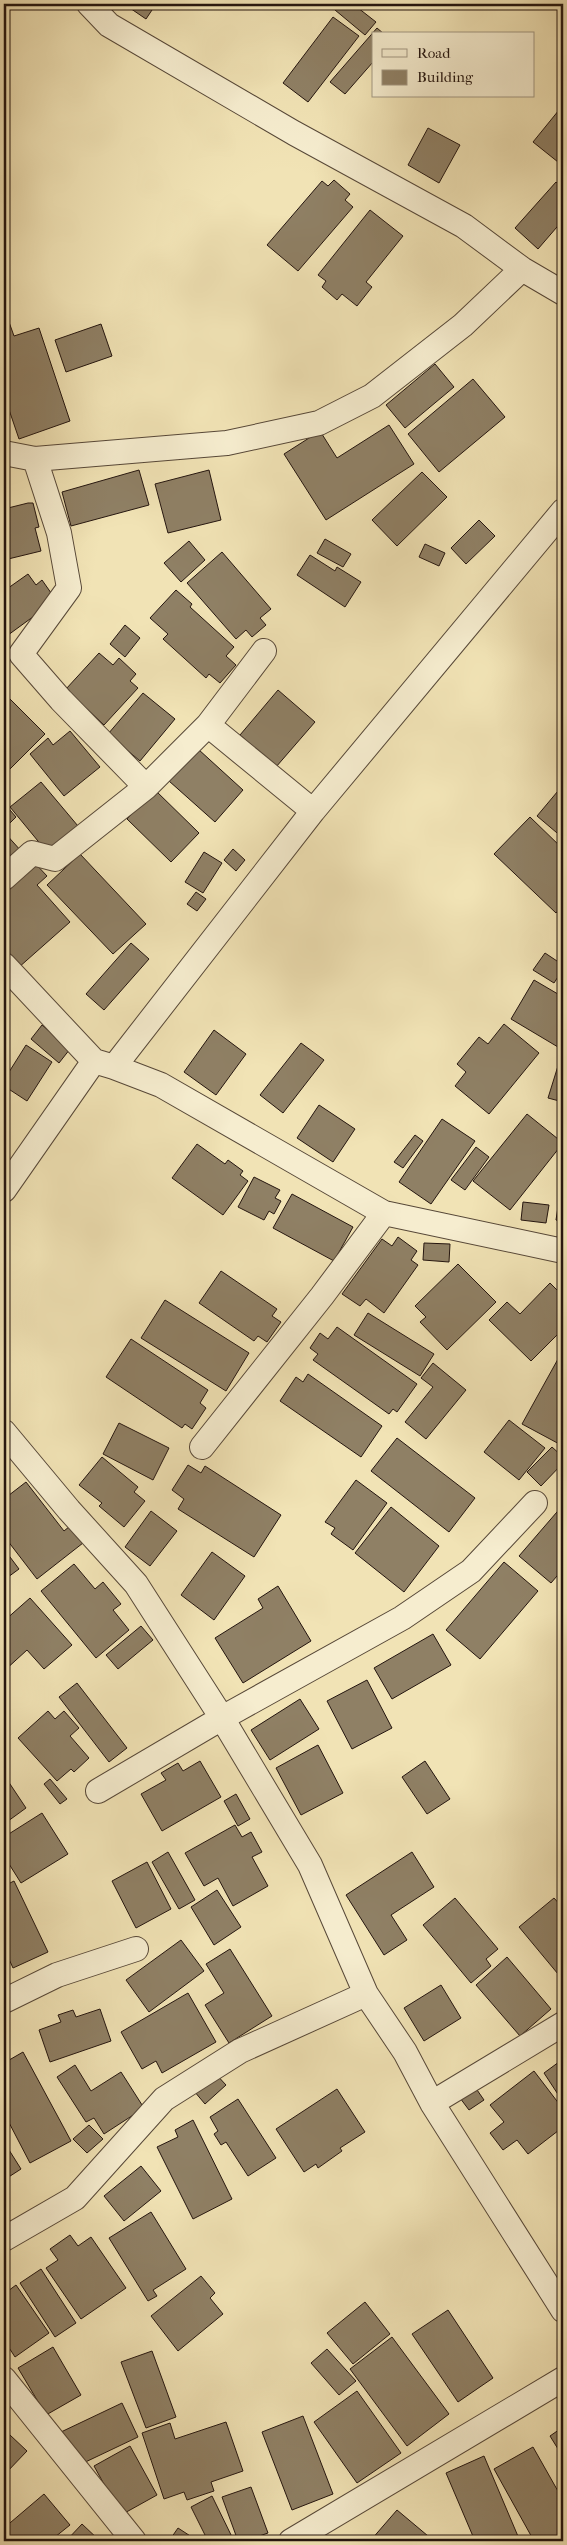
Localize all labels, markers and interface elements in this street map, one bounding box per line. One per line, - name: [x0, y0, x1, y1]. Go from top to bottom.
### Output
- legend: [372, 32, 534, 98]
- text: Road: [417, 44, 451, 62]
- text: Building: [417, 68, 474, 86]

